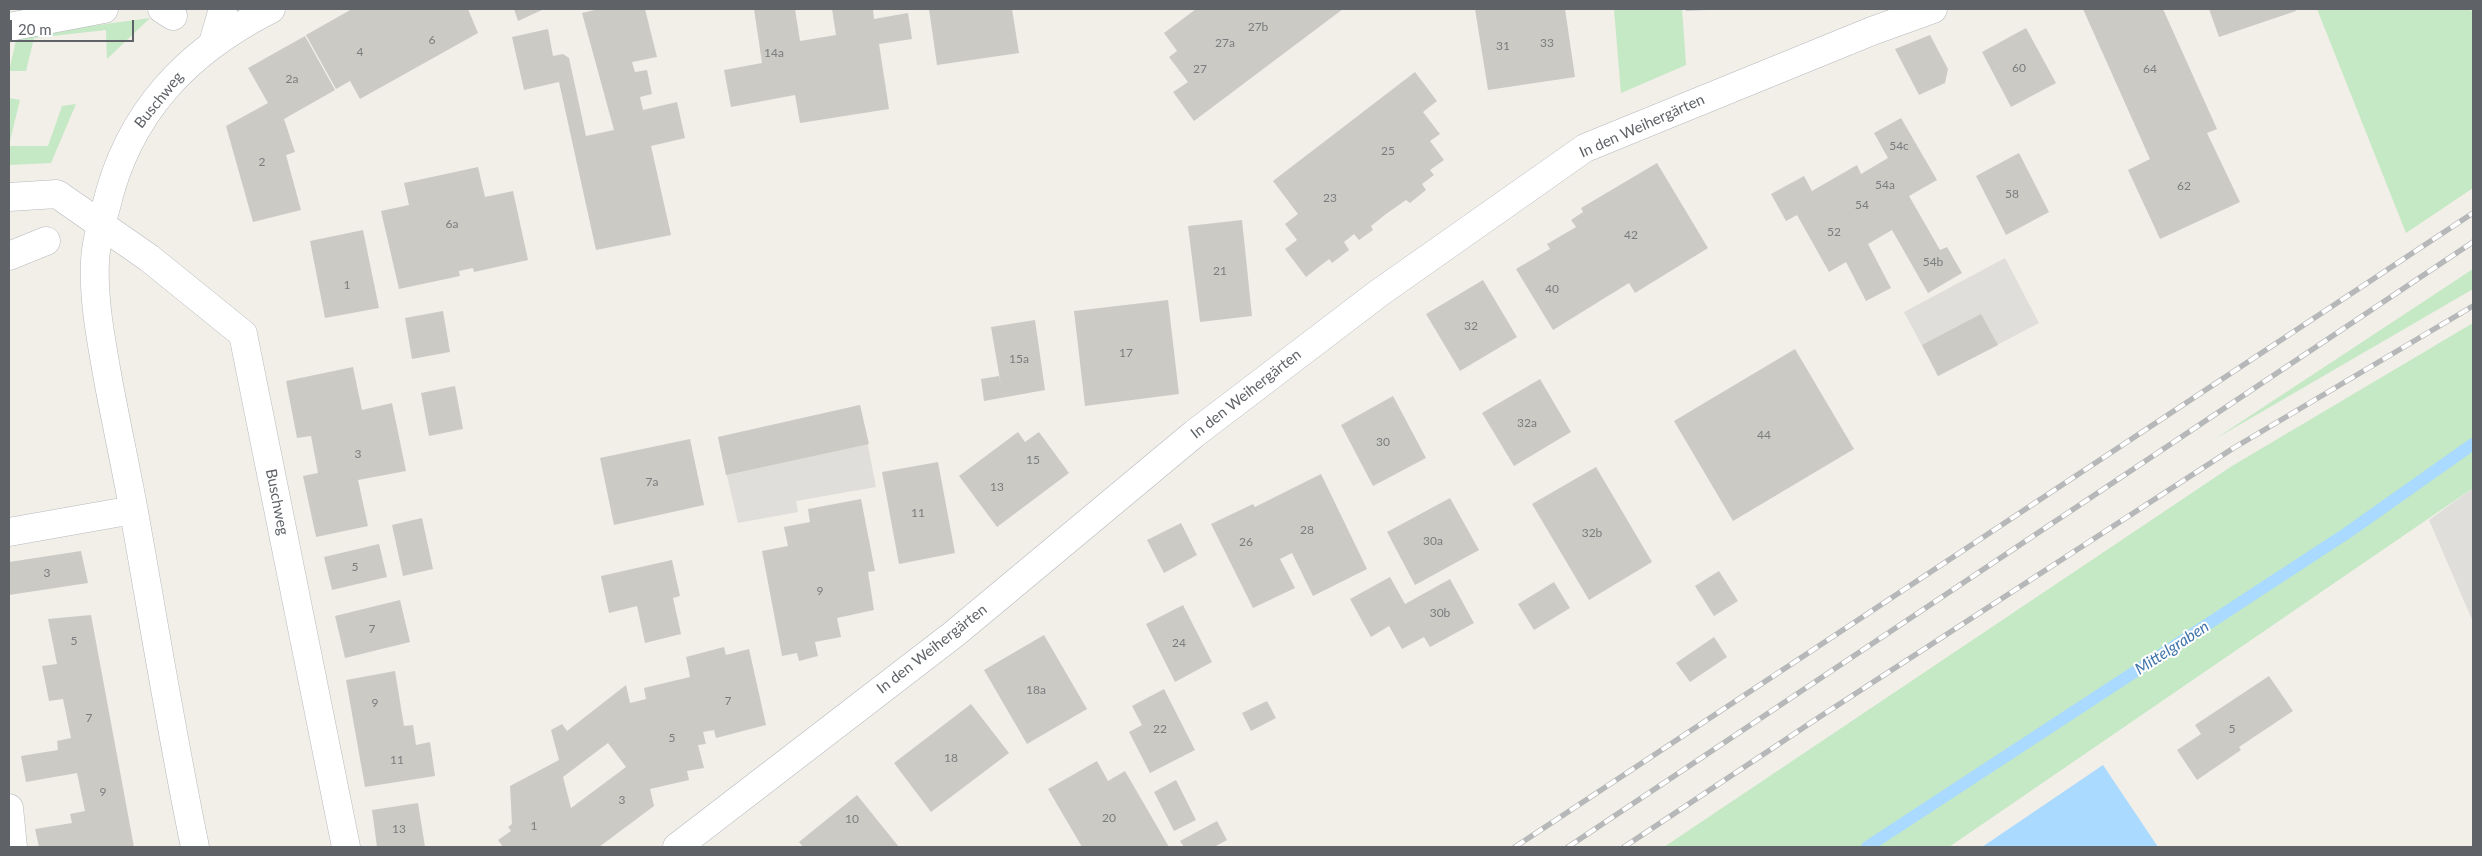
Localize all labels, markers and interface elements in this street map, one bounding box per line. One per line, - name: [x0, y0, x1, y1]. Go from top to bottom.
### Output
- scale bar: [12, 10, 136, 42]
- text: 20 m: [18, 20, 52, 38]
- house number: 27b: [1248, 20, 1268, 34]
- house number: 6: [429, 33, 435, 47]
- house number: 27a: [1215, 36, 1235, 50]
- house number: 33: [1540, 36, 1554, 50]
- house number: 31: [1496, 39, 1510, 53]
- house number: 4: [357, 45, 363, 59]
- house number: 14a: [764, 46, 784, 60]
- house number: 60: [2012, 61, 2026, 75]
- house number: 27: [1193, 62, 1207, 76]
- house number: 64: [2143, 62, 2157, 76]
- street label: Buschweg: [131, 68, 187, 132]
- house number: 2a: [286, 72, 298, 86]
- street label: In den Weihergärten: [1577, 90, 1707, 162]
- house number: 54c: [1889, 139, 1909, 153]
- house number: 25: [1381, 144, 1395, 158]
- house number: 2: [259, 155, 265, 169]
- house number: 54a: [1875, 178, 1895, 192]
- house number: 62: [2177, 179, 2191, 193]
- house number: 58: [2005, 187, 2019, 201]
- house number: 23: [1323, 191, 1337, 205]
- house number: 54: [1855, 198, 1869, 212]
- house number: 6a: [446, 217, 458, 231]
- house number: 52: [1827, 225, 1841, 239]
- house number: 42: [1624, 228, 1638, 242]
- house number: 54b: [1923, 255, 1943, 269]
- house number: 21: [1213, 264, 1227, 278]
- house number: 1: [344, 278, 350, 292]
- house number: 40: [1545, 282, 1559, 296]
- house number: 32: [1464, 319, 1478, 333]
- street label: In den Weihergärten: [1187, 345, 1305, 443]
- house number: 17: [1119, 346, 1133, 360]
- house number: 15a: [1009, 352, 1029, 366]
- house number: 32a: [1517, 416, 1537, 430]
- house number: 44: [1757, 428, 1771, 442]
- house number: 30: [1376, 435, 1390, 449]
- house number: 3: [355, 447, 361, 461]
- house number: 15: [1026, 453, 1040, 467]
- street label: Buschweg: [262, 467, 292, 537]
- house number: 7a: [646, 475, 658, 489]
- house number: 13: [990, 480, 1004, 494]
- house number: 11: [911, 506, 925, 520]
- house number: 28: [1300, 523, 1314, 537]
- house number: 32b: [1582, 526, 1602, 540]
- house number: 30a: [1423, 534, 1443, 548]
- house number: 26: [1239, 535, 1253, 549]
- house number: 5: [352, 560, 358, 574]
- house number: 3: [44, 566, 50, 580]
- house number: 9: [817, 584, 823, 598]
- street label: In den Weihergärten: [873, 600, 991, 698]
- house number: 30b: [1430, 606, 1450, 620]
- water label: Mittelgraben: [2131, 617, 2213, 679]
- house number: 7: [369, 622, 375, 636]
- house number: 5: [71, 634, 77, 648]
- house number: 24: [1172, 636, 1186, 650]
- house number: 18a: [1026, 683, 1046, 697]
- house number: 7: [725, 694, 731, 708]
- house number: 9: [372, 696, 378, 710]
- house number: 7: [86, 711, 92, 725]
- house number: 22: [1153, 722, 1167, 736]
- house number: 5: [2229, 722, 2235, 736]
- house number: 5: [669, 731, 675, 745]
- house number: 18: [944, 751, 958, 765]
- house number: 11: [390, 753, 404, 767]
- house number: 9: [100, 785, 106, 799]
- house number: 3: [619, 793, 625, 807]
- house number: 20: [1102, 811, 1116, 825]
- house number: 10: [845, 812, 859, 826]
- house number: 1: [531, 819, 537, 833]
- house number: 13: [392, 822, 406, 836]

